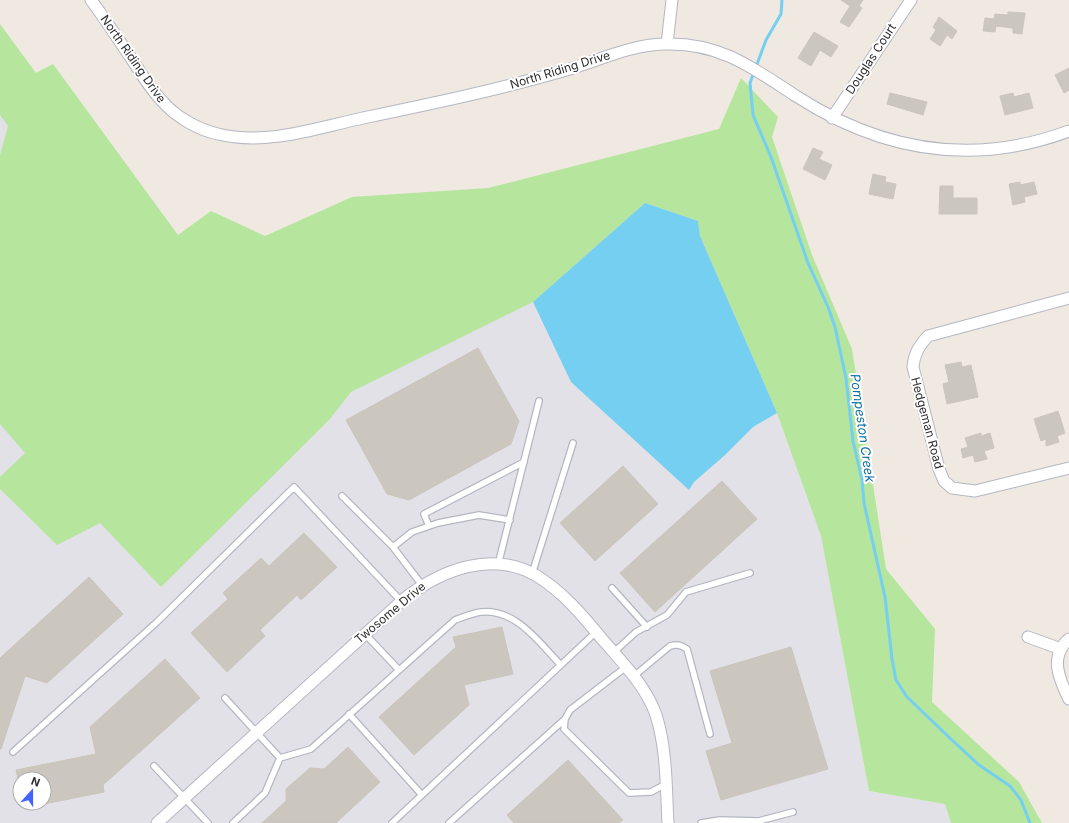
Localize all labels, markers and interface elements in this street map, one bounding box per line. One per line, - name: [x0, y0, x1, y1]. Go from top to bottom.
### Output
- street label: North Riding Drive: [97, 12, 169, 106]
- street label: Douglas Court: [842, 20, 899, 97]
- street label: North Riding Drive: [508, 47, 612, 92]
- water label: Pompeston Creek: [847, 373, 879, 484]
- street label: Hedgeman Road: [908, 375, 947, 470]
- street label: Twosome Drive: [351, 579, 428, 647]
- north arrow: [12, 771, 52, 811]
- text: N: [29, 774, 42, 790]

